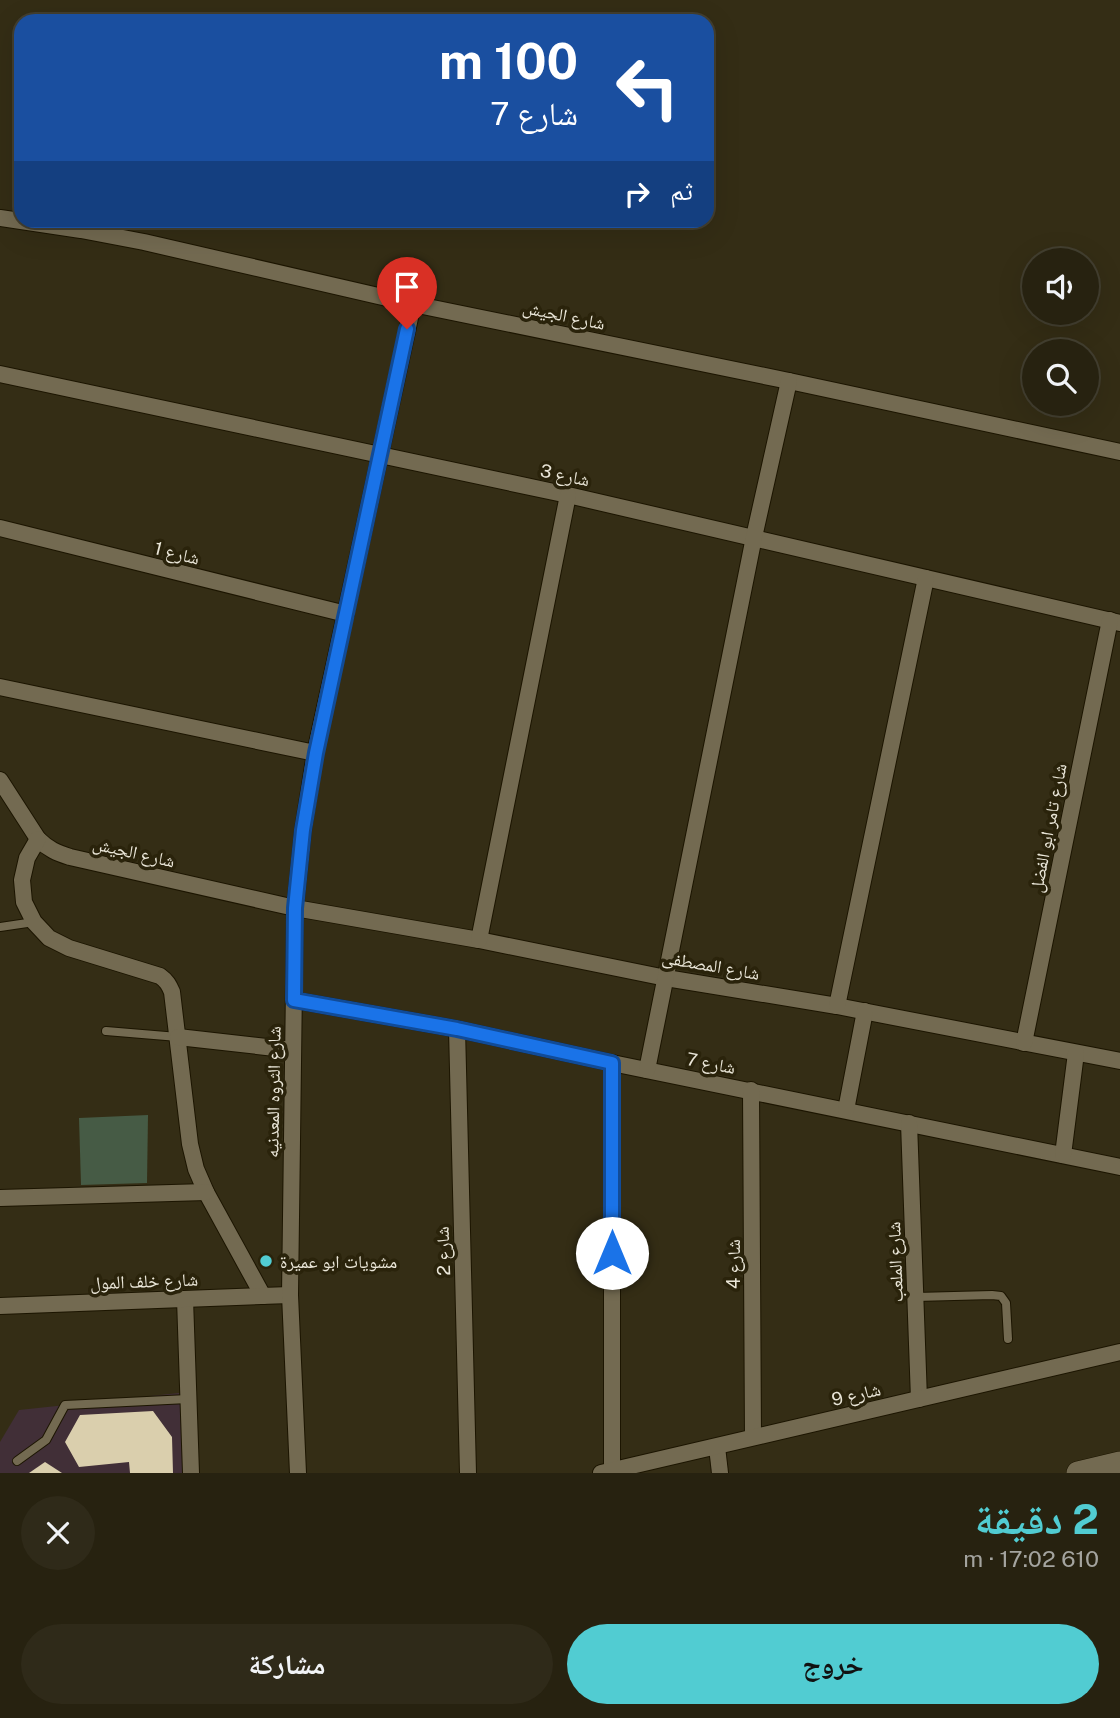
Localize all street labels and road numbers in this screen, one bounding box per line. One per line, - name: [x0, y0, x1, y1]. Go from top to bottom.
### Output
- street label: شارع الجيش: [521, 296, 607, 335]
- street label: شارع 3: [538, 460, 592, 491]
- street label: شارع 1: [152, 537, 202, 570]
- street label: شارع تامر ابو الفضل: [1025, 762, 1072, 894]
- street label: شارع الجيش: [91, 832, 177, 873]
- street label: شارع المصطفى: [660, 946, 761, 985]
- street label: شارع الثروه المعدنيه: [261, 1026, 286, 1158]
- street label: شارع 7: [685, 1048, 737, 1079]
- street label: شارع الملعب: [883, 1221, 908, 1303]
- street label: شارع 2: [432, 1226, 455, 1276]
- street label: شارع 4: [723, 1239, 745, 1289]
- street label: شارع خلف المول: [90, 1269, 198, 1294]
- street label: شارع 9: [829, 1378, 883, 1411]

